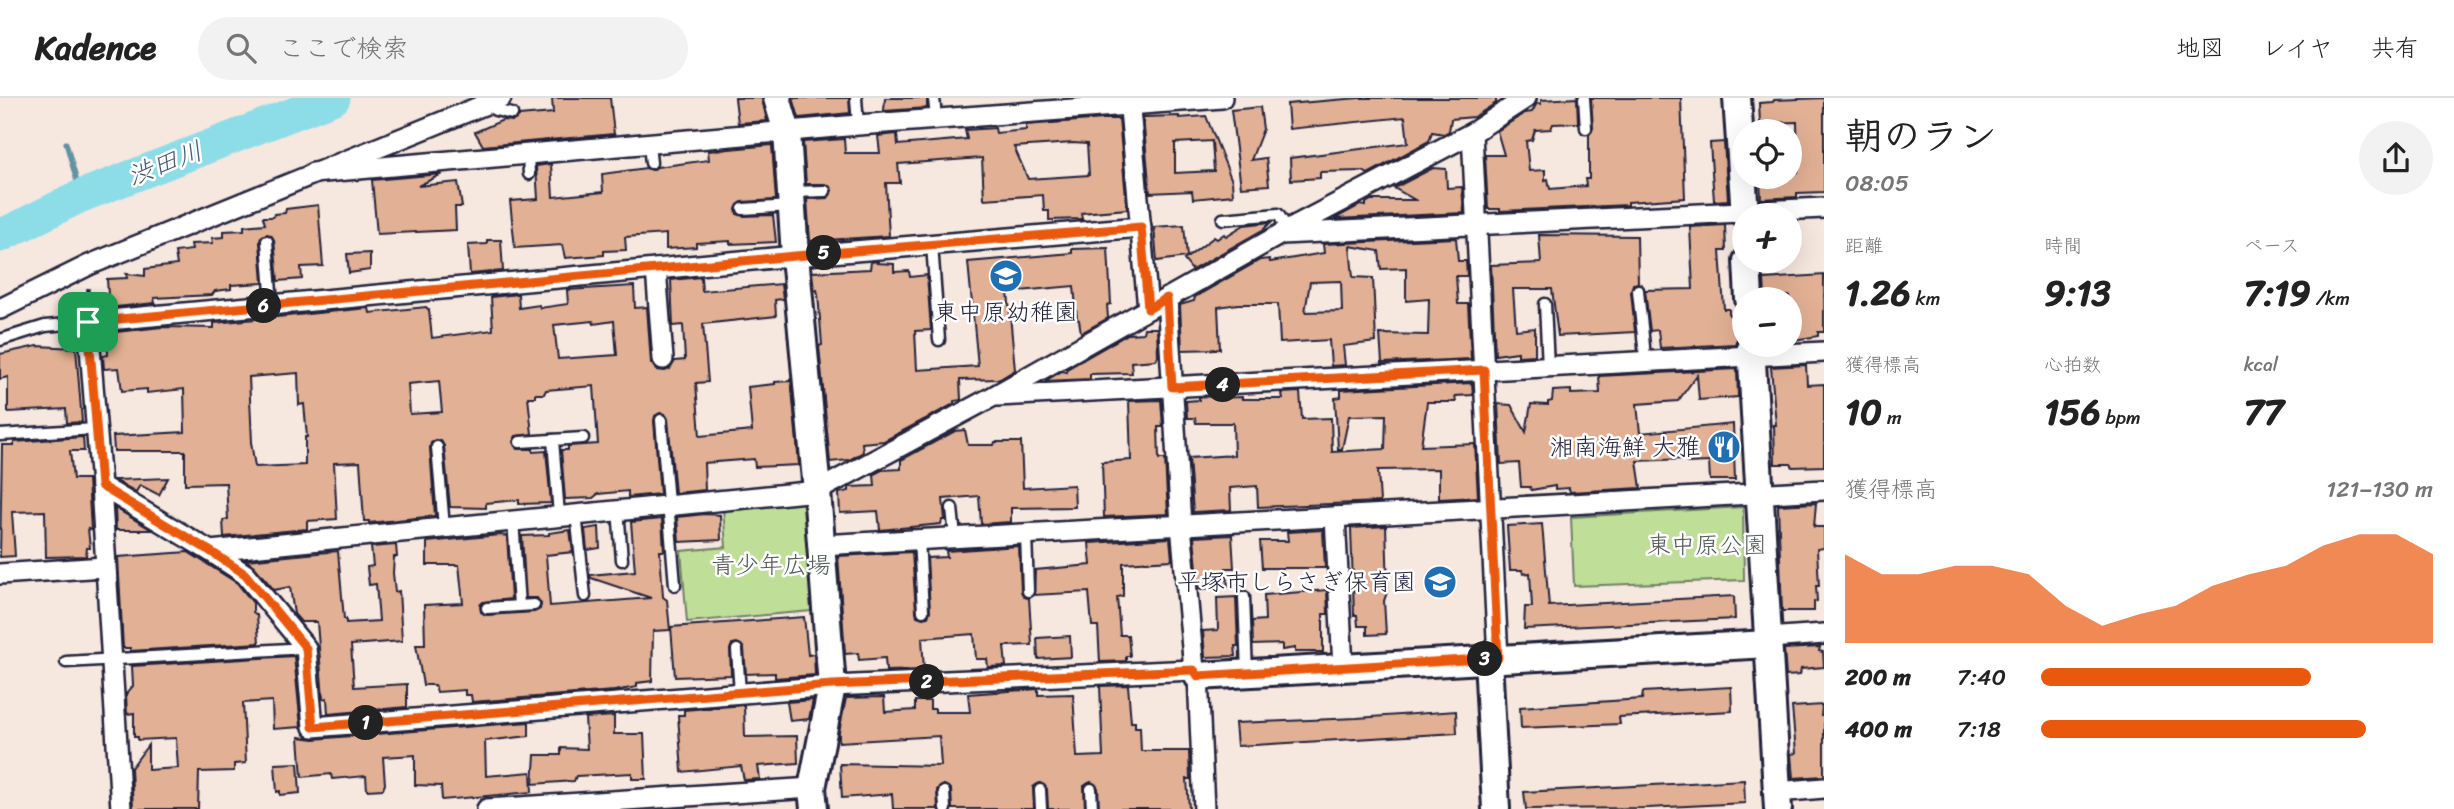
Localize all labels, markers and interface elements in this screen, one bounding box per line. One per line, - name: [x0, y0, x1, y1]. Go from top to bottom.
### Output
- search box: [198, 17, 688, 80]
- text: Kadence: [35, 19, 156, 77]
- text: ここで検索: [278, 25, 408, 71]
- text: 地図: [2176, 27, 2224, 69]
- text: レイヤ: [2262, 27, 2333, 69]
- text: 共有: [2371, 27, 2419, 69]
- icon: search: [222, 29, 260, 67]
- text: 朝のラン: [1845, 103, 1997, 170]
- map controls: [1732, 119, 1802, 357]
- button: locate: [1732, 119, 1802, 189]
- button: share: [2359, 121, 2433, 195]
- water label: 渋田川: [120, 128, 210, 198]
- text: 08:05: [1845, 163, 1909, 204]
- button: +: [1732, 203, 1802, 273]
- text: 距離: [1845, 229, 1883, 262]
- text: 時間: [2044, 229, 2082, 262]
- text: ペース: [2244, 229, 2300, 262]
- pin: 5: [806, 236, 842, 270]
- text: 5: [818, 236, 829, 269]
- school or university icon: 東中原幼稚園: [987, 257, 1025, 295]
- text: 1.26: [1845, 262, 1911, 324]
- text: 9:13: [2044, 262, 2111, 324]
- text: 7:19: [2244, 262, 2311, 324]
- text: km: [1911, 282, 1940, 315]
- text: /km: [2311, 282, 2350, 315]
- button: −: [1732, 287, 1802, 357]
- pin: 6: [246, 288, 282, 324]
- text: 6: [258, 289, 269, 322]
- place label: 東中原幼稚園: [934, 291, 1078, 333]
- pin: [58, 292, 118, 352]
- icon: arrive: [69, 303, 107, 341]
- text: 獲得標高: [1845, 348, 1921, 381]
- text: 心拍数: [2044, 348, 2101, 381]
- text: kcal: [2244, 348, 2278, 381]
- pin: 4: [1206, 368, 1240, 402]
- text: 4: [1217, 368, 1228, 401]
- text: 10: [1845, 381, 1882, 443]
- text: 156: [2044, 381, 2101, 443]
- text: 77: [2244, 381, 2284, 443]
- text: m: [1882, 401, 1902, 434]
- text: bpm: [2101, 401, 2141, 434]
- place label: 湘南海鮮 大雅: [1550, 426, 1700, 468]
- restaurant icon: 湘南海鮮 大雅: [1705, 428, 1743, 466]
- text: 獲得標高: [1845, 469, 1937, 510]
- text: 121–130 m: [2326, 469, 2433, 510]
- park label: 東中原公園: [1647, 524, 1767, 566]
- park label: 青少年広場: [711, 544, 831, 586]
- place label: 平塚市しらさぎ保育園: [1177, 561, 1416, 603]
- school or university icon: 平塚市しらさぎ保育園: [1421, 563, 1459, 601]
- pin: 3: [1468, 642, 1502, 676]
- text: 3: [1479, 642, 1490, 675]
- text: 200 m: [1845, 657, 1911, 698]
- text: 7:40: [1957, 657, 2006, 698]
- pin: 2: [909, 664, 944, 700]
- text: 2: [921, 665, 932, 698]
- pin: 1: [348, 706, 384, 740]
- text: 1: [361, 706, 370, 739]
- text: 400 m: [1845, 709, 1912, 750]
- text: 7:18: [1957, 709, 2001, 750]

